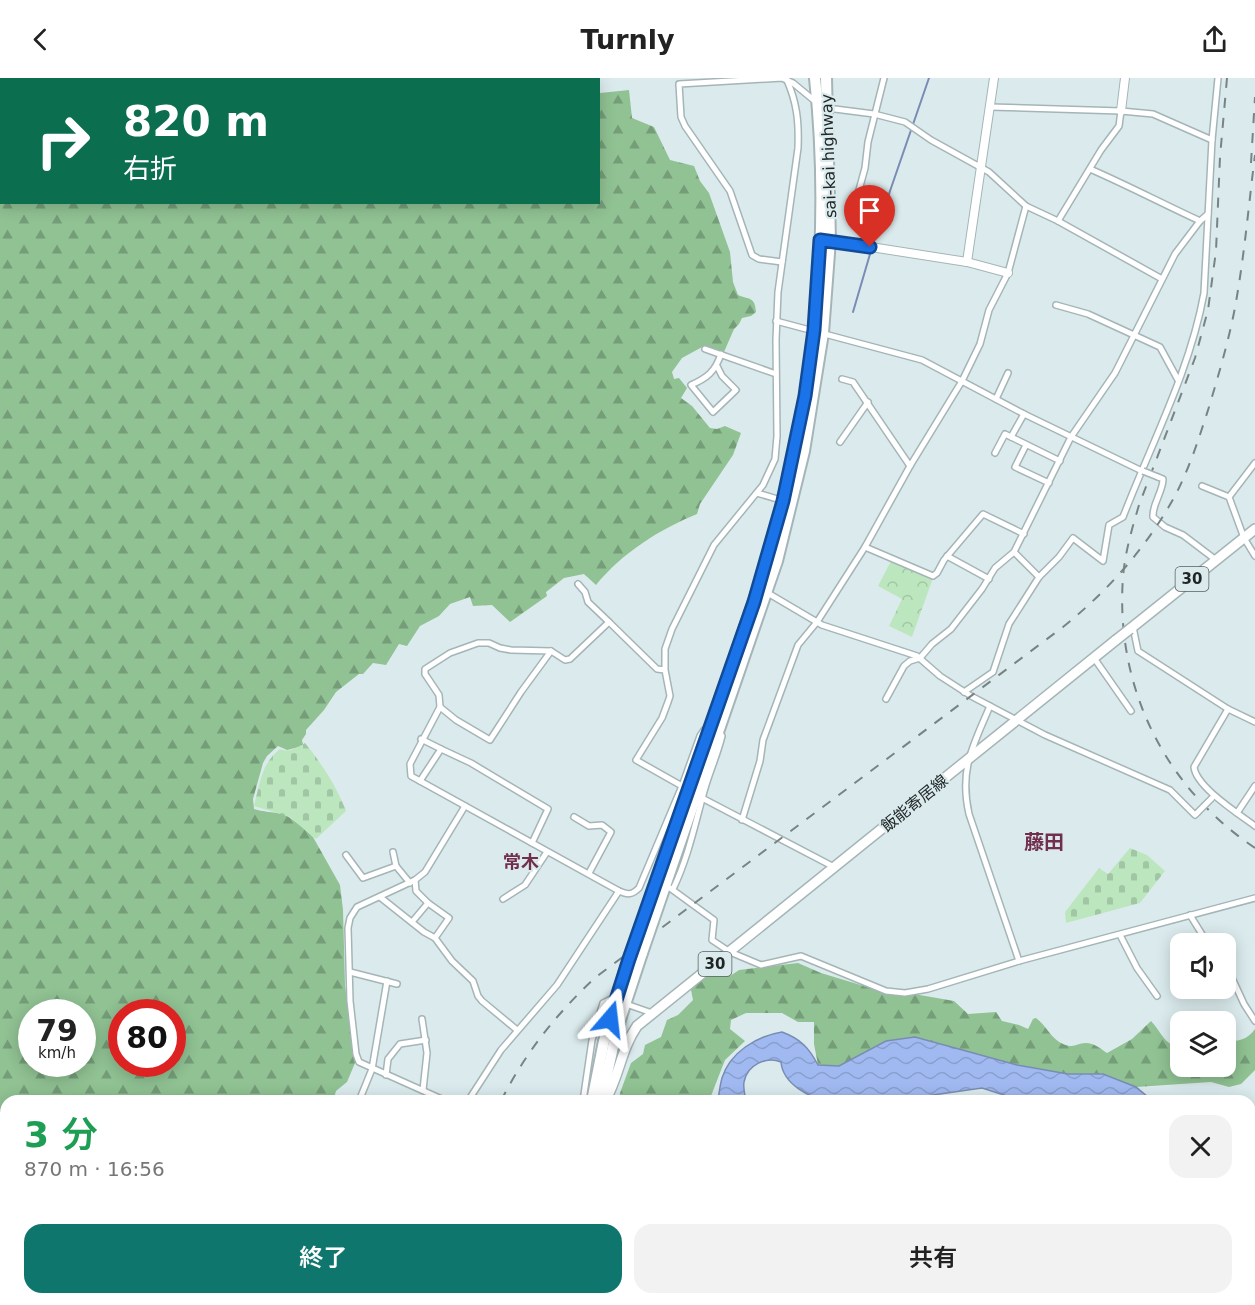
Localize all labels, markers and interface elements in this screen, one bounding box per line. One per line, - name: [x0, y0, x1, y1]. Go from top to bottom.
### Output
- icon: back: [24, 23, 57, 56]
- icon: share: [1198, 23, 1231, 56]
- text: Turnly: [580, 24, 675, 55]
- street label: sai-kai highway: [817, 94, 840, 218]
- text: 820 m: [123, 97, 269, 146]
- icon: right: [24, 102, 102, 180]
- text: 右折: [123, 153, 177, 184]
- pin: [844, 185, 895, 247]
- icon: arrive: [853, 194, 886, 227]
- road number: 30: [1176, 567, 1208, 591]
- street label: 飯能寄居線: [877, 771, 951, 836]
- district label: 藤田: [1024, 830, 1064, 854]
- district label: 常木: [503, 851, 539, 872]
- map controls: [1170, 933, 1236, 1077]
- button: sound: [1170, 933, 1236, 999]
- road number: 30: [698, 952, 732, 976]
- position arrow: [578, 987, 642, 1051]
- speed limit sign: 80: [108, 999, 186, 1077]
- button: layers: [1170, 1011, 1236, 1077]
- text: 79: [36, 1013, 78, 1048]
- text: km/h: [38, 1044, 76, 1062]
- text: 3 分: [24, 1114, 98, 1155]
- button: close: [1169, 1115, 1232, 1178]
- text: 870 m · 16:56: [24, 1157, 165, 1181]
- button: 終了: [24, 1224, 622, 1293]
- button: 共有: [634, 1224, 1232, 1293]

